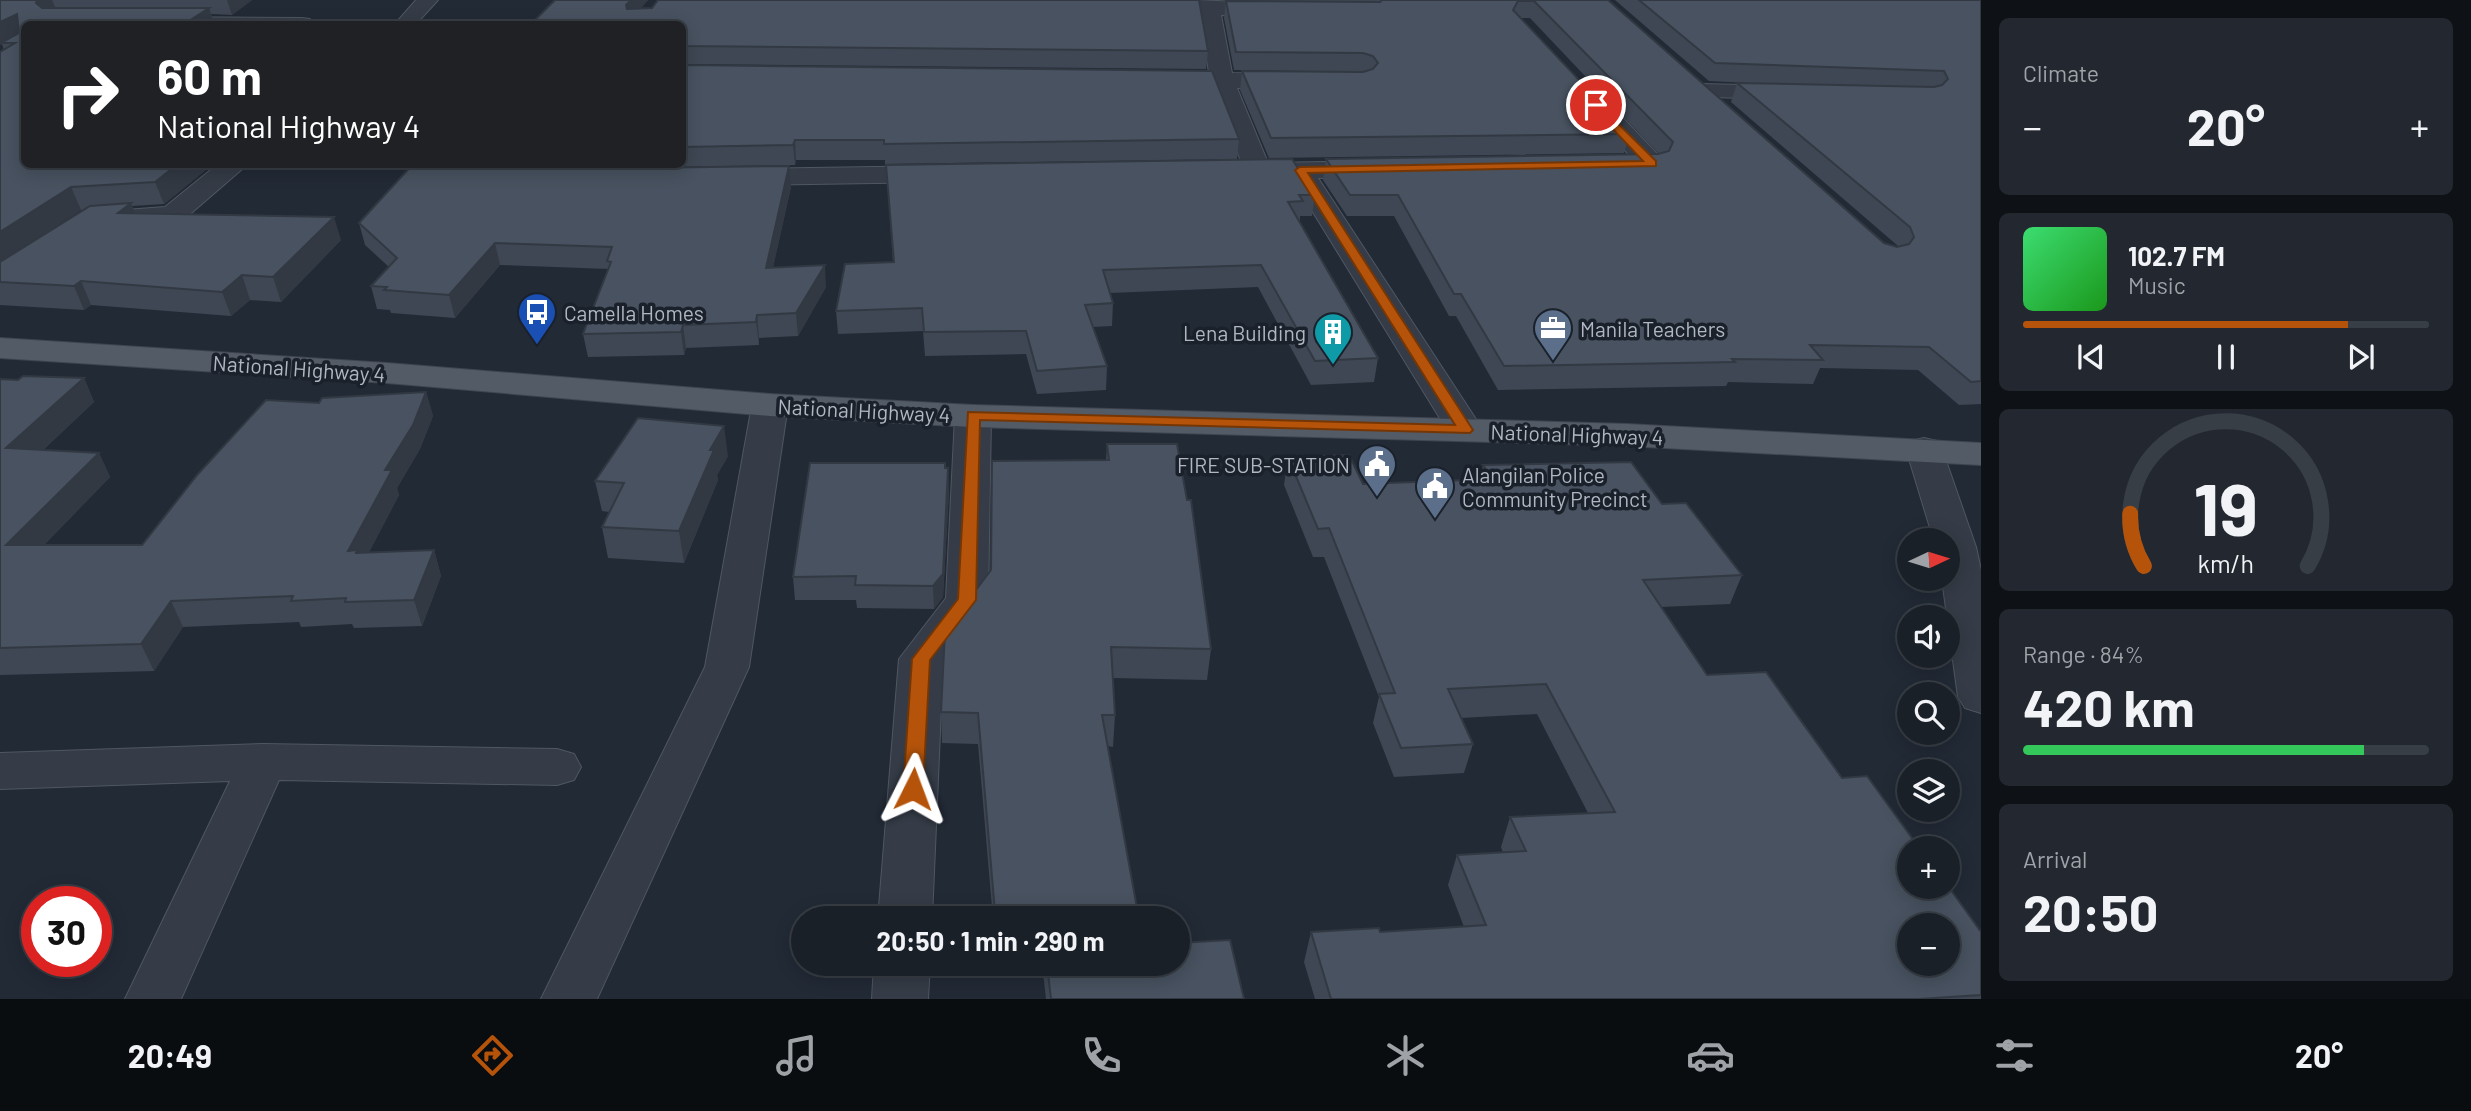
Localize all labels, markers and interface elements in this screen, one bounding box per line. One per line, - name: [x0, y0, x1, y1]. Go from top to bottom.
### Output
- text: 60 m: [157, 46, 262, 105]
- icon: right: [42, 49, 133, 140]
- text: Climate: [2023, 59, 2099, 87]
- pin: [1566, 75, 1626, 135]
- icon: arrive: [1577, 86, 1615, 124]
- text: 20°: [2187, 94, 2265, 156]
- text: −: [2023, 103, 2042, 149]
- text: +: [2410, 103, 2429, 149]
- text: National Highway 4: [157, 106, 420, 144]
- text: 102.7 FM: [2128, 240, 2225, 271]
- text: Music: [2128, 271, 2186, 299]
- bus stop icon: Camella Homes: [516, 291, 558, 346]
- place label: Camella Homes: [564, 300, 704, 325]
- office icon: Manila Teachers: [1532, 307, 1574, 362]
- building icon: Lena Building: [1312, 311, 1354, 366]
- place label: Manila Teachers: [1580, 316, 1725, 341]
- place label: Lena Building: [1183, 320, 1306, 345]
- icon: previous: [2072, 338, 2110, 376]
- icon: pause: [2207, 338, 2245, 376]
- icon: next: [2342, 338, 2380, 376]
- street label: National Highway 4: [212, 350, 386, 386]
- street label: National Highway 4: [777, 393, 951, 427]
- street label: National Highway 4: [1490, 418, 1664, 450]
- public building icon: FIRE SUB-STATION: [1356, 443, 1398, 498]
- place label: FIRE SUB-STATION: [1177, 452, 1350, 477]
- place label: Alangilan Police Community Precinct: [1462, 462, 1648, 511]
- text: 19: [2194, 463, 2258, 551]
- public building icon: Alangilan Police Community Precinct: [1414, 465, 1456, 520]
- north arrow: [1897, 528, 1960, 592]
- map controls: [1897, 528, 1960, 976]
- text: km/h: [2198, 547, 2254, 577]
- button: sound: [1897, 605, 1960, 668]
- text: Range · 84%: [2023, 640, 2144, 668]
- text: 420 km: [2023, 675, 2195, 737]
- button: search: [1897, 682, 1960, 745]
- position arrow: [876, 752, 950, 826]
- button: layers: [1897, 759, 1960, 822]
- button: +: [1897, 836, 1960, 899]
- text: Arrival: [2023, 845, 2087, 873]
- text: 20:50: [2023, 880, 2158, 942]
- speed limit sign: 30: [21, 886, 112, 977]
- button: −: [1897, 913, 1960, 976]
- text: 20:50 · 1 min · 290 m: [877, 925, 1104, 956]
- icon: directions: [468, 1031, 517, 1080]
- icon: music: [772, 1031, 821, 1080]
- icon: phone: [1077, 1031, 1126, 1080]
- icon: climate: [1381, 1031, 1430, 1080]
- icon: car: [1686, 1031, 1735, 1080]
- icon: filters: [1990, 1031, 2039, 1080]
- text: 20:49: [128, 1036, 212, 1074]
- text: 20°: [2295, 1036, 2343, 1074]

